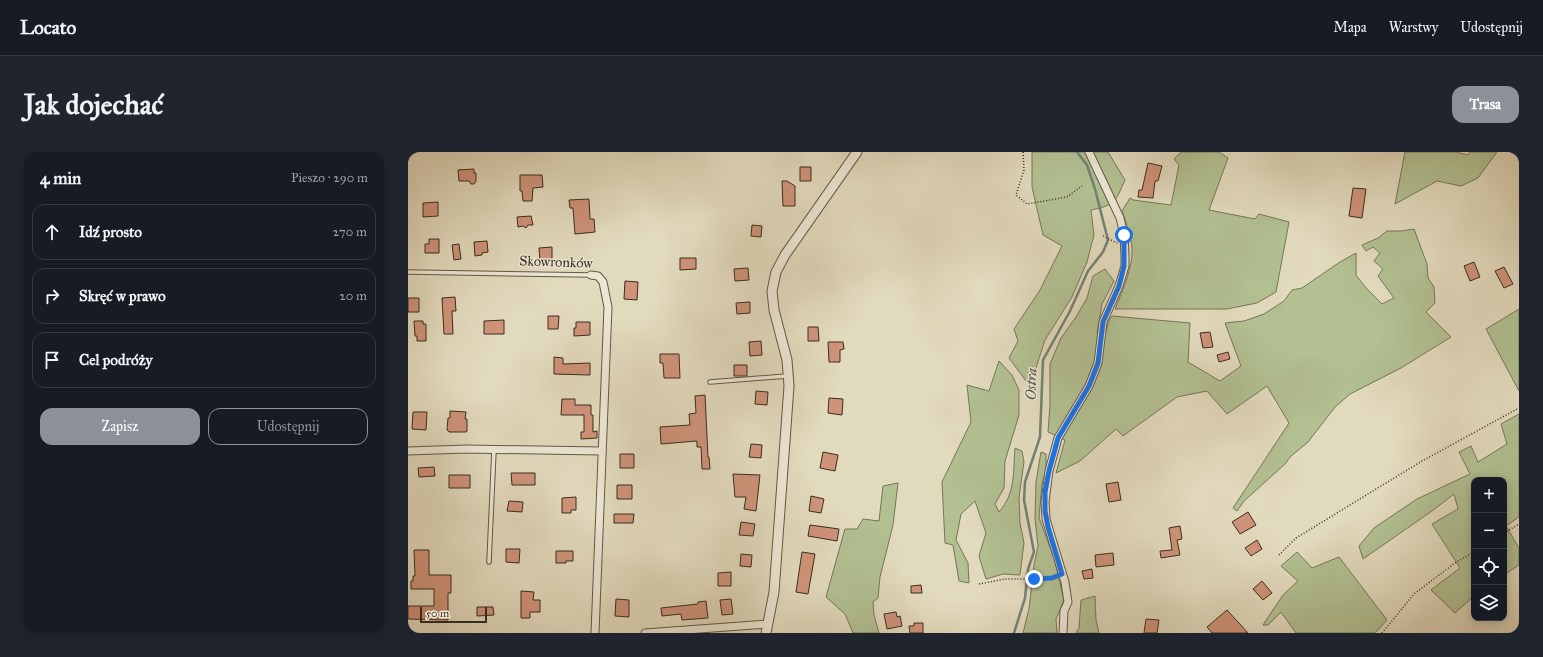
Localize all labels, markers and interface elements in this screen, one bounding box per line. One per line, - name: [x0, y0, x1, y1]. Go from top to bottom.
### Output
- text: Locato: [20, 16, 76, 39]
- text: Mapa: [1334, 19, 1367, 36]
- text: Warstwy: [1389, 19, 1438, 36]
- text: Udostępnij: [1460, 19, 1523, 36]
- button: Trasa: [1452, 86, 1519, 123]
- text: Jak dojechać: [24, 87, 163, 122]
- text: 4 min: [40, 168, 81, 189]
- text: Pieszo · 290 m: [291, 170, 368, 186]
- icon: ahead: [41, 221, 63, 243]
- text: Idź prosto: [79, 223, 142, 241]
- text: 270 m: [333, 224, 367, 240]
- route start: [1115, 226, 1133, 244]
- street label: Skowronków: [519, 252, 594, 272]
- icon: right: [41, 285, 63, 307]
- text: Skręć w prawo: [79, 287, 166, 305]
- text: 20 m: [339, 288, 367, 304]
- icon: arrive: [41, 349, 63, 371]
- text: Cel podróży: [79, 351, 153, 369]
- water label: Ostra: [1021, 368, 1041, 400]
- button: Zapisz: [40, 408, 200, 445]
- button: Udostępnij: [208, 408, 368, 445]
- map controls: [1471, 477, 1507, 621]
- button: +: [1471, 477, 1507, 513]
- button: −: [1471, 513, 1507, 549]
- button: locate: [1471, 549, 1507, 585]
- route end: [1025, 570, 1043, 588]
- button: layers: [1471, 585, 1507, 621]
- scale bar: [420, 605, 487, 624]
- text: 50 m: [426, 607, 449, 620]

